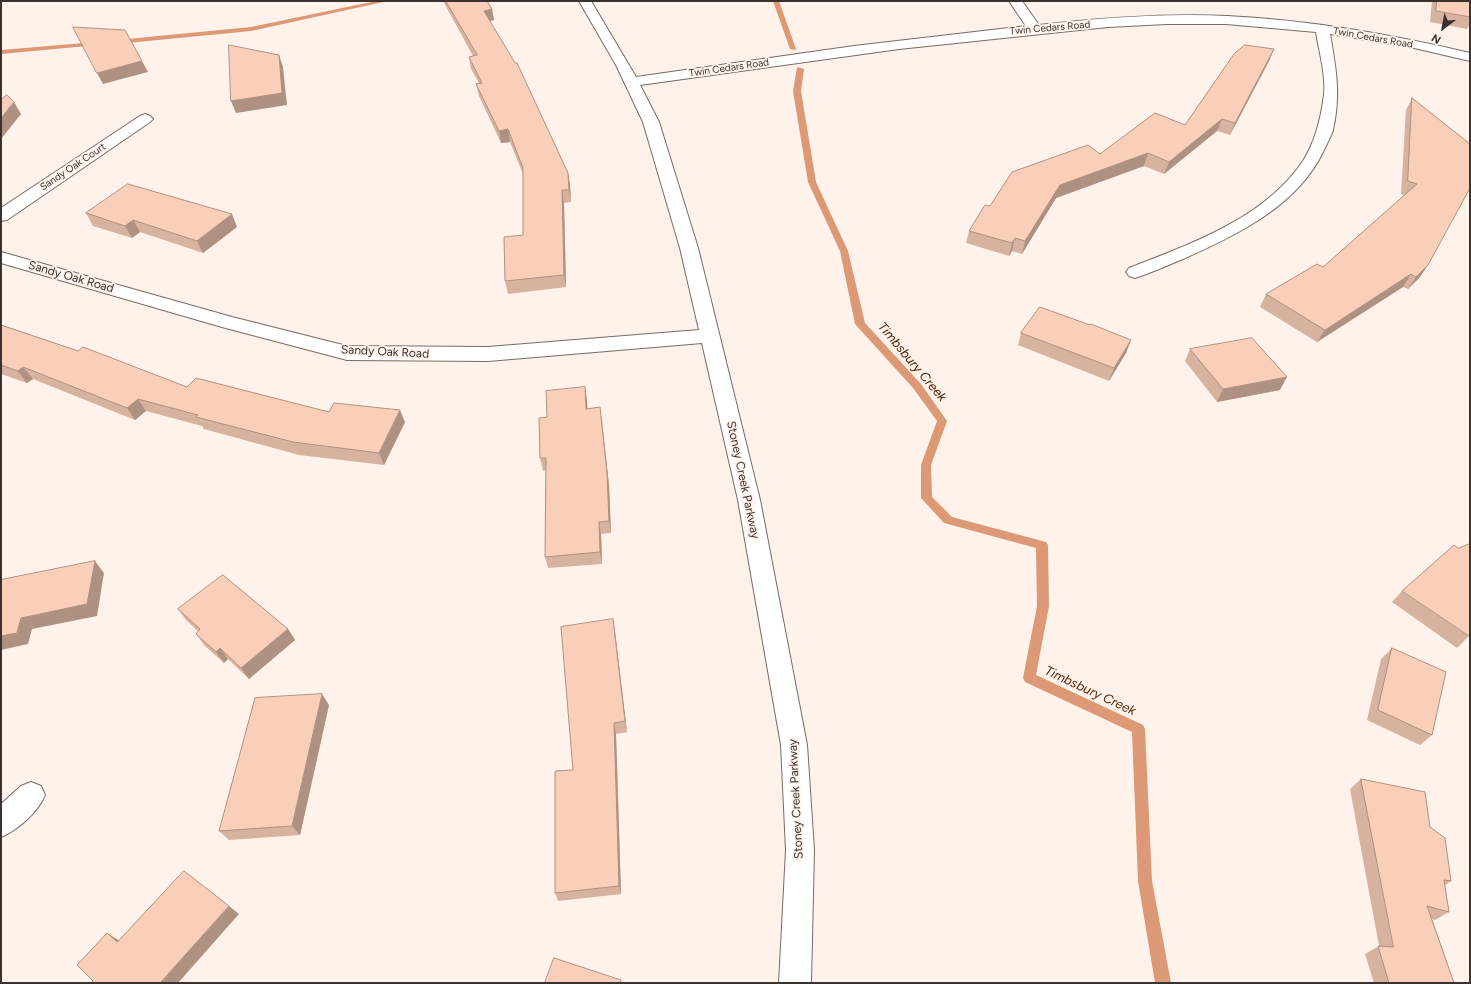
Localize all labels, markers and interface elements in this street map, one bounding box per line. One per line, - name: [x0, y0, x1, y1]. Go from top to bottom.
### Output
- north arrow: [1423, 8, 1463, 48]
- street label: Twin Cedars Road: [1009, 19, 1091, 37]
- street label: Twin Cedars Road: [1332, 25, 1414, 51]
- text: N: [1429, 31, 1443, 46]
- street label: Twin Cedars Road: [688, 56, 770, 80]
- street label: Sandy Oak Court: [38, 141, 108, 193]
- street label: Sandy Oak Road: [27, 258, 115, 296]
- water label: Timbsbury Creek: [874, 319, 950, 405]
- street label: Sandy Oak Road: [341, 342, 429, 362]
- street label: Stoney Creek Parkway: [723, 420, 763, 540]
- water label: Timbsbury Creek: [1042, 663, 1138, 719]
- street label: Stoney Creek Parkway: [786, 739, 806, 859]

